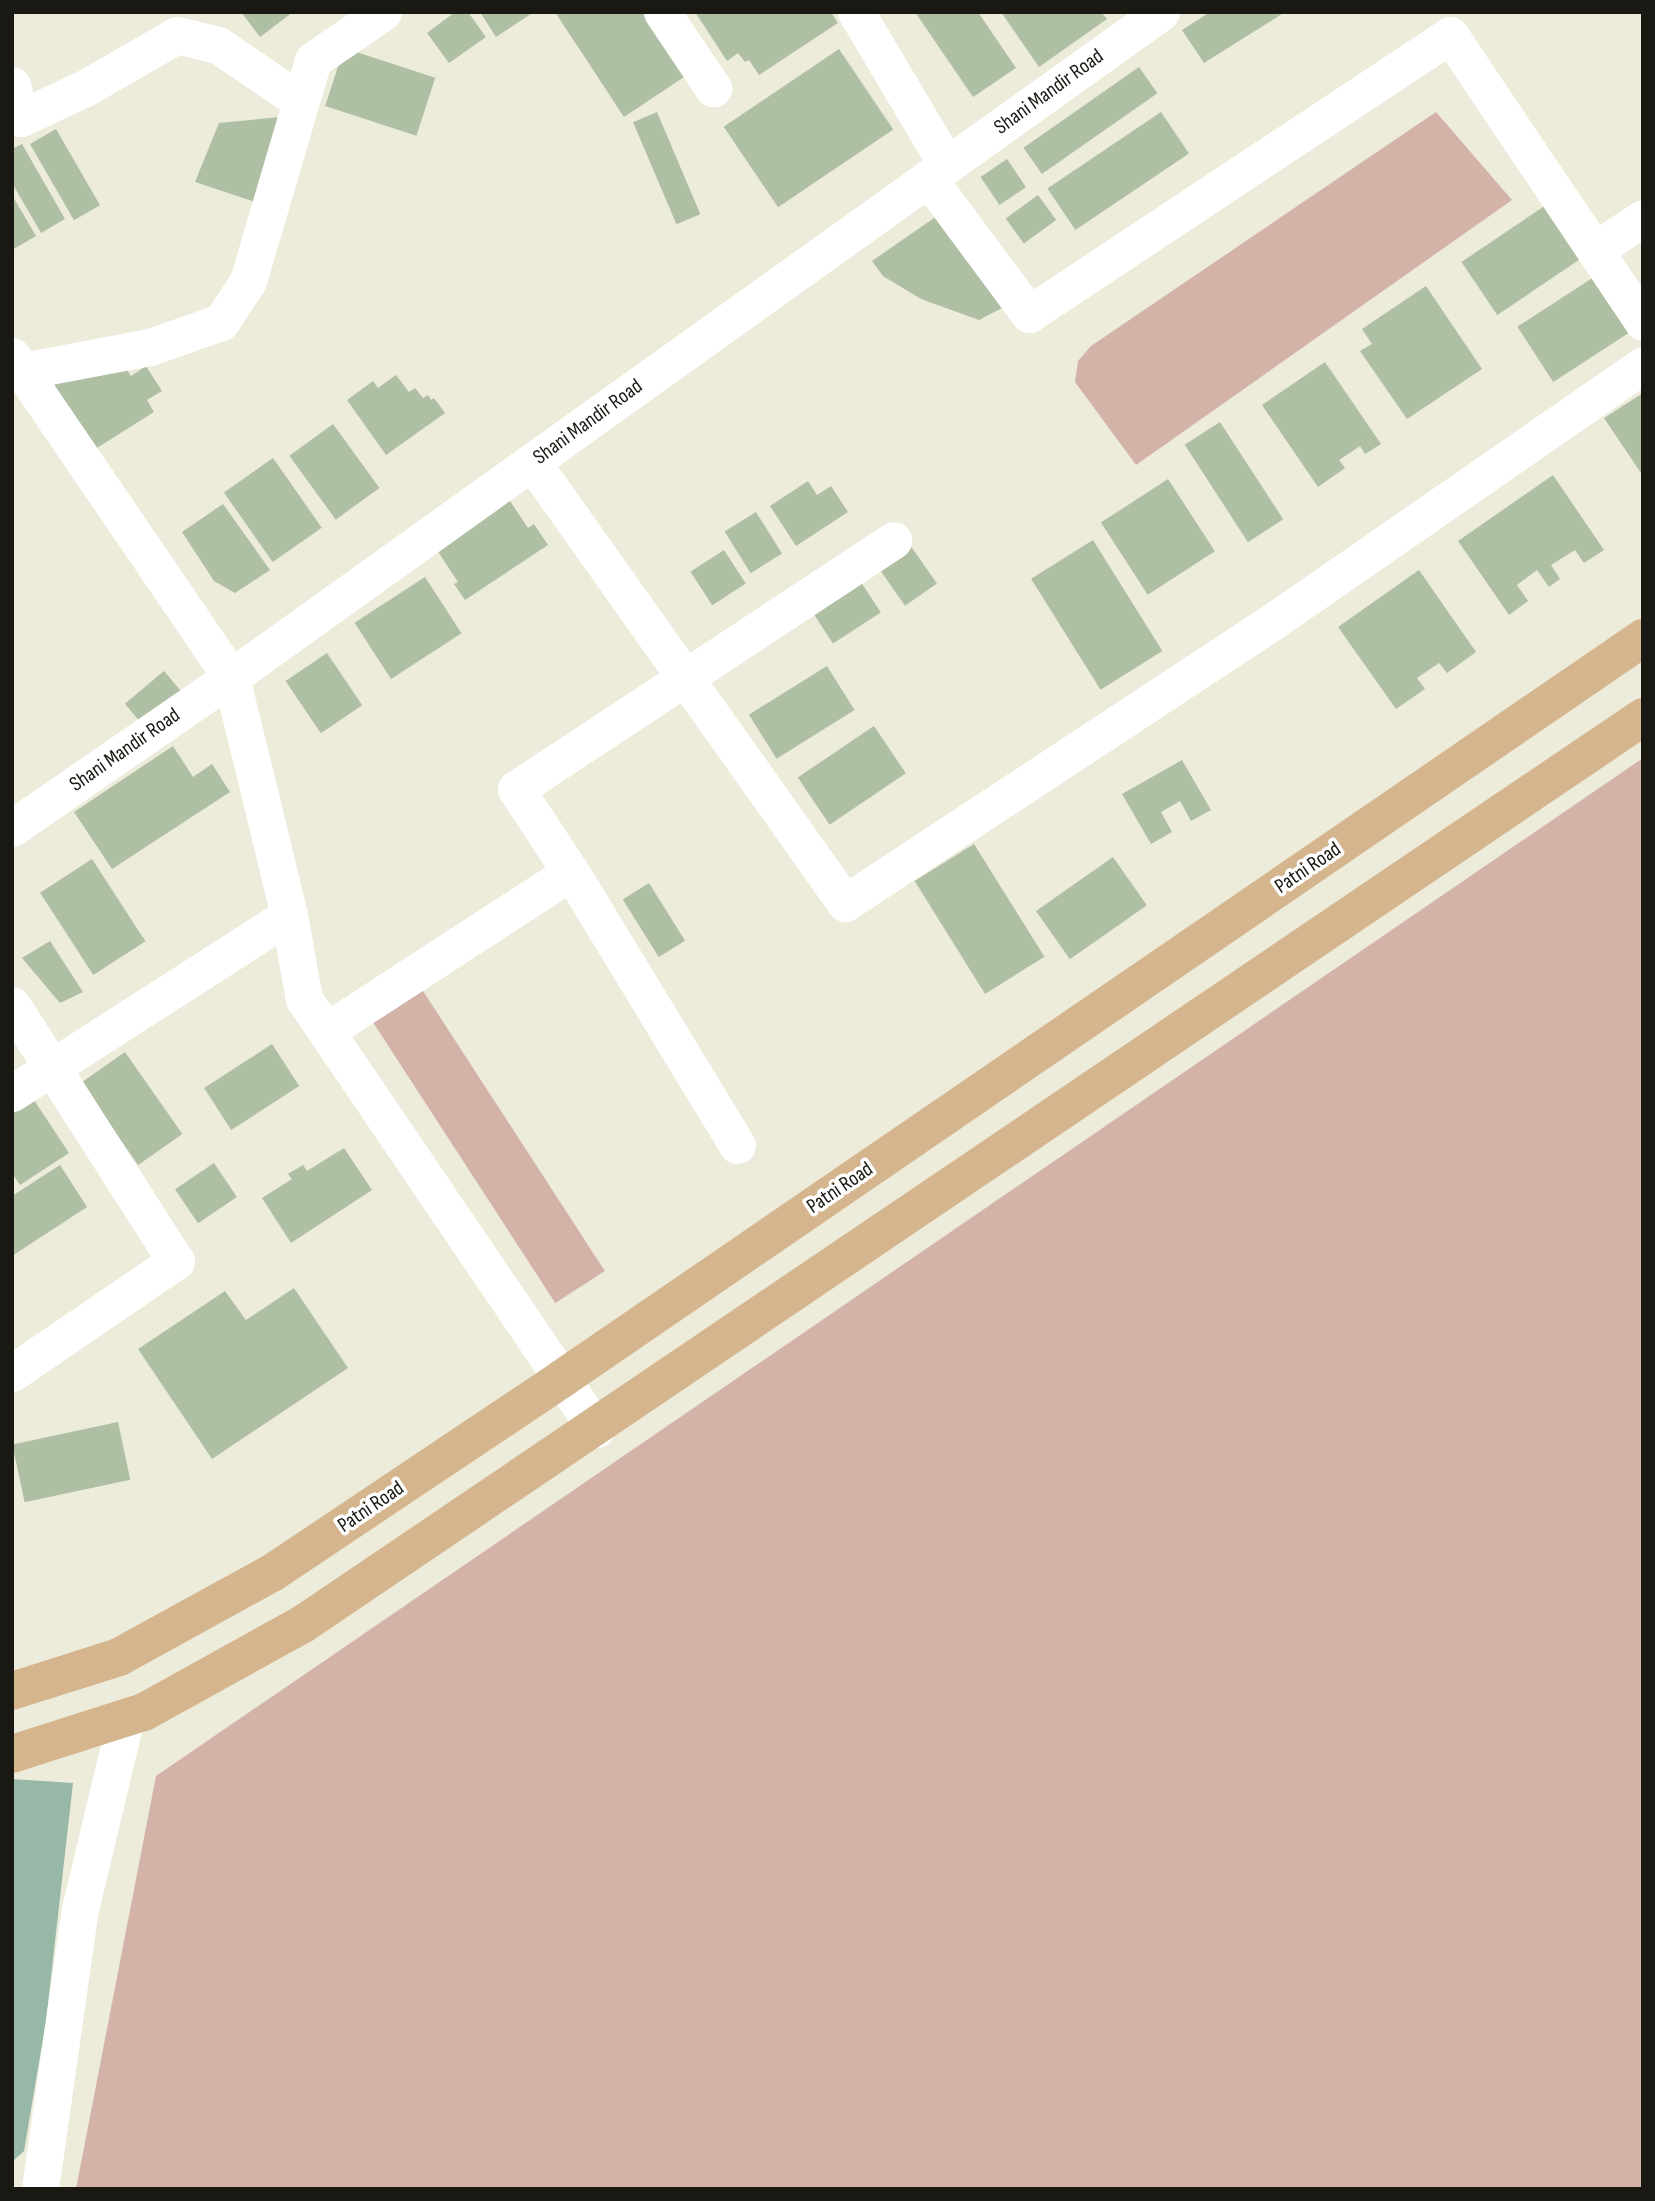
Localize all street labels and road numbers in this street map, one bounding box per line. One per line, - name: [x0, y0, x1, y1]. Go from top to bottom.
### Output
- street label: Shani Mandir Road: [989, 44, 1109, 140]
- street label: Shani Mandir Road: [528, 374, 648, 470]
- street label: Shani Mandir Road: [65, 703, 185, 797]
- street label: Patni Road: [1270, 837, 1346, 899]
- street label: Patni Road: [802, 1157, 878, 1219]
- street label: Patni Road: [333, 1476, 409, 1538]

